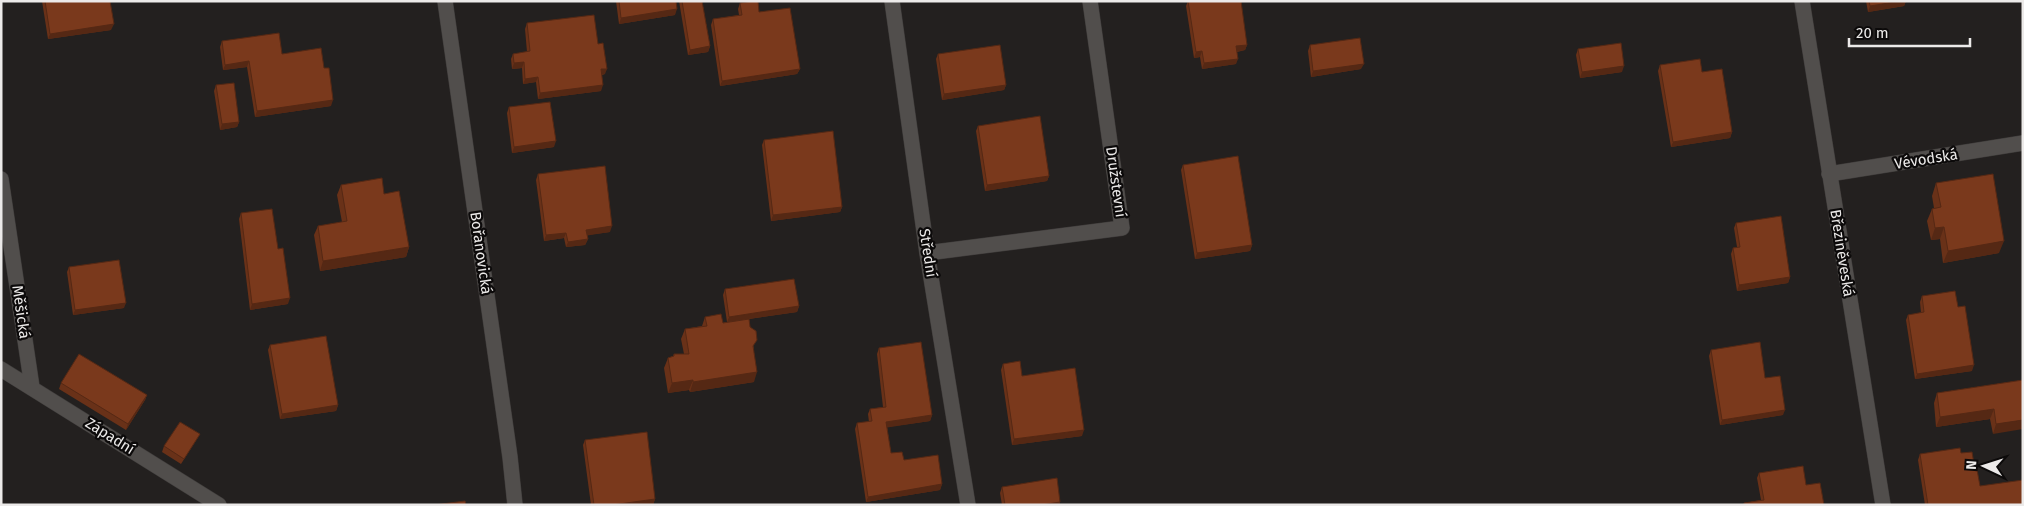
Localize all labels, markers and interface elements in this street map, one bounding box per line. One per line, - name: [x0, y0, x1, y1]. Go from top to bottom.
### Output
- scale bar: [1849, 15, 1970, 47]
- text: 20 m: [1856, 24, 1889, 42]
- street label: Družstevní: [1102, 145, 1130, 219]
- street label: Vévodská: [1893, 145, 1959, 173]
- street label: Březiněveská: [1826, 208, 1858, 298]
- street label: Bořanovická: [466, 211, 496, 295]
- street label: Střední: [915, 227, 941, 279]
- street label: Měšická: [8, 284, 34, 340]
- street label: Západní: [82, 414, 138, 458]
- north arrow: [1959, 441, 2009, 491]
- text: N: [1963, 460, 1980, 470]

